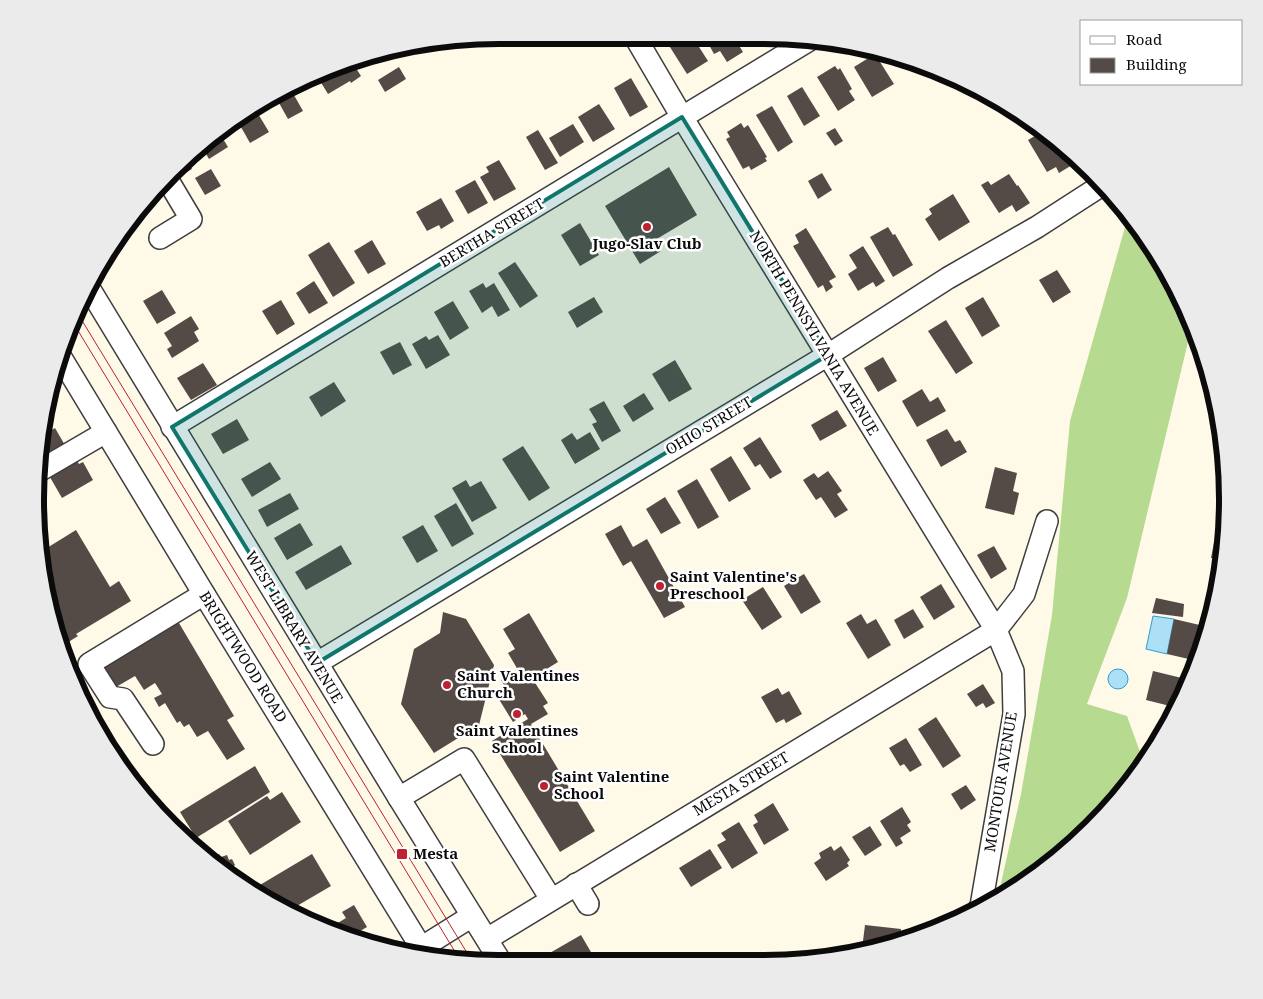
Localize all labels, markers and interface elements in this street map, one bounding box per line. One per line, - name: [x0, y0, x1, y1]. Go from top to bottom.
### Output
- legend: [1080, 20, 1243, 85]
- text: Road: [1126, 29, 1162, 49]
- text: Building: [1126, 54, 1187, 74]
- street label: BERTHA STREET: [435, 193, 548, 271]
- marker: Jugo-Slav Club: [641, 221, 653, 233]
- street label: NORTH PENNSYLVANIA AVENUE: [746, 226, 884, 439]
- place label: Jugo-Slav Club: [591, 233, 702, 253]
- street label: OHIO STREET: [661, 391, 756, 459]
- street label: WEST LIBRARY AVENUE: [241, 547, 348, 706]
- place label: Saint Valentine's Preschool: [670, 566, 797, 603]
- marker: Saint Valentine's Preschool: [654, 580, 666, 592]
- street label: BRIGHTWOOD ROAD: [195, 587, 292, 726]
- place label: Saint Valentines Church: [457, 665, 580, 702]
- marker: Saint Valentines Church: [441, 679, 453, 691]
- marker: Saint Valentines School: [511, 708, 523, 720]
- street label: MONTOUR AVENUE: [979, 710, 1021, 853]
- place label: Saint Valentines School: [456, 720, 578, 757]
- street label: MESTA STREET: [689, 747, 792, 820]
- place label: Saint Valentine School: [554, 766, 669, 803]
- marker: Saint Valentine School: [538, 780, 550, 792]
- place label: Mesta: [413, 843, 458, 863]
- marker: Mesta: [395, 847, 409, 861]

